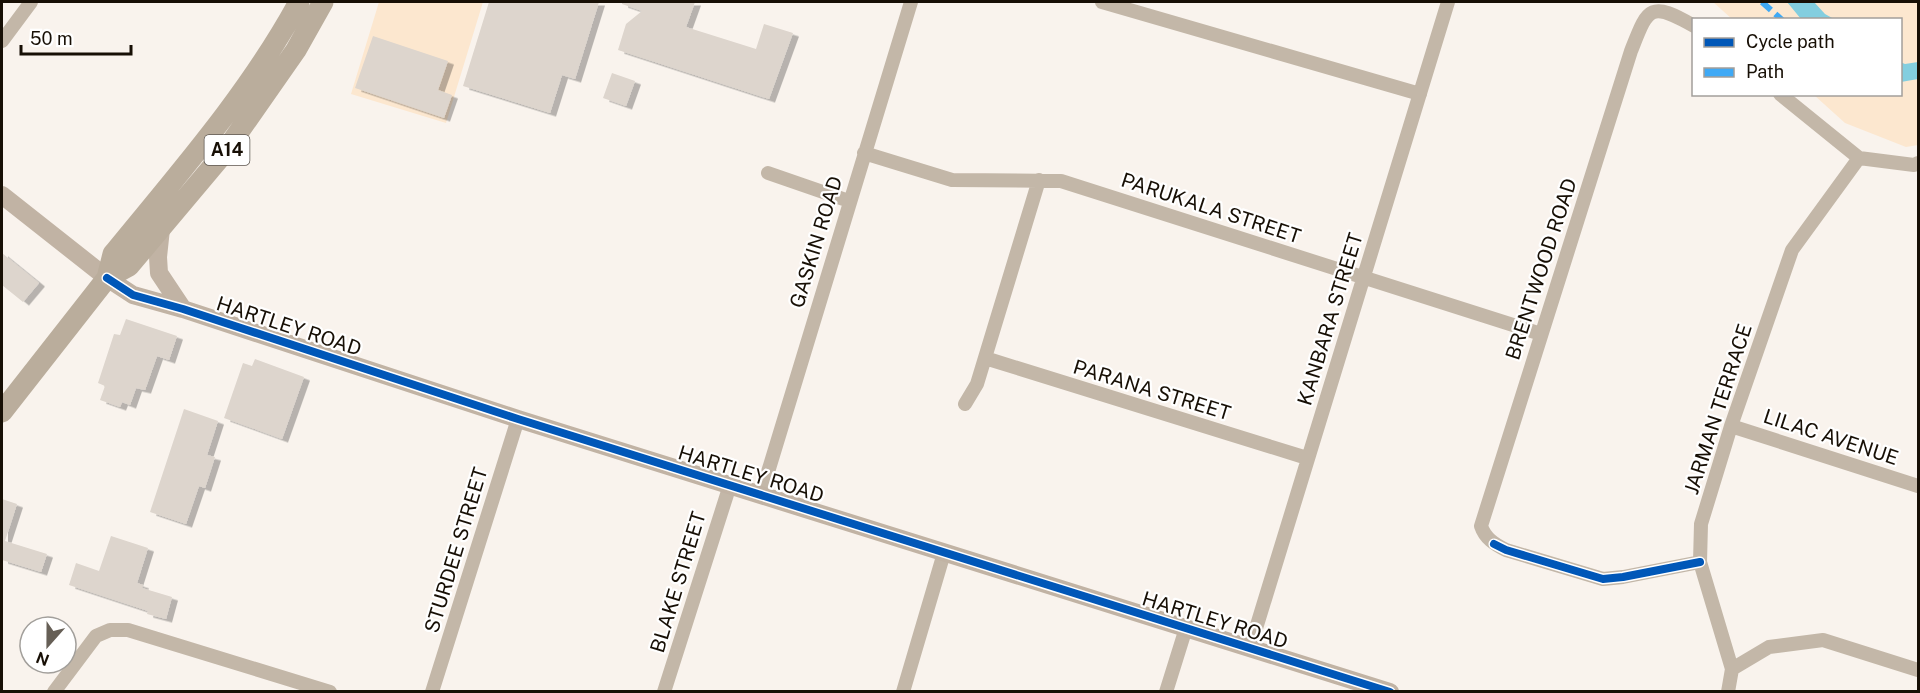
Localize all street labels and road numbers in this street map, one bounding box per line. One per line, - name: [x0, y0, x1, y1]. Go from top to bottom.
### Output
- road number: A14: [204, 135, 250, 165]
- street label: PARUKALA STREET: [1118, 168, 1304, 248]
- street label: GASKIN ROAD: [785, 173, 847, 311]
- street label: BRENTWOOD ROAD: [1500, 175, 1582, 363]
- street label: KANBARA STREET: [1292, 230, 1368, 408]
- street label: HARTLEY ROAD: [213, 291, 365, 361]
- street label: JARMAN TERRACE: [1679, 321, 1757, 497]
- street label: PARANA STREET: [1070, 355, 1234, 425]
- street label: LILAC AVENUE: [1760, 404, 1902, 470]
- street label: HARTLEY ROAD: [675, 440, 827, 508]
- street label: STURDEE STREET: [419, 464, 493, 636]
- street label: BLAKE STREET: [645, 508, 711, 655]
- street label: HARTLEY ROAD: [1139, 586, 1291, 654]

